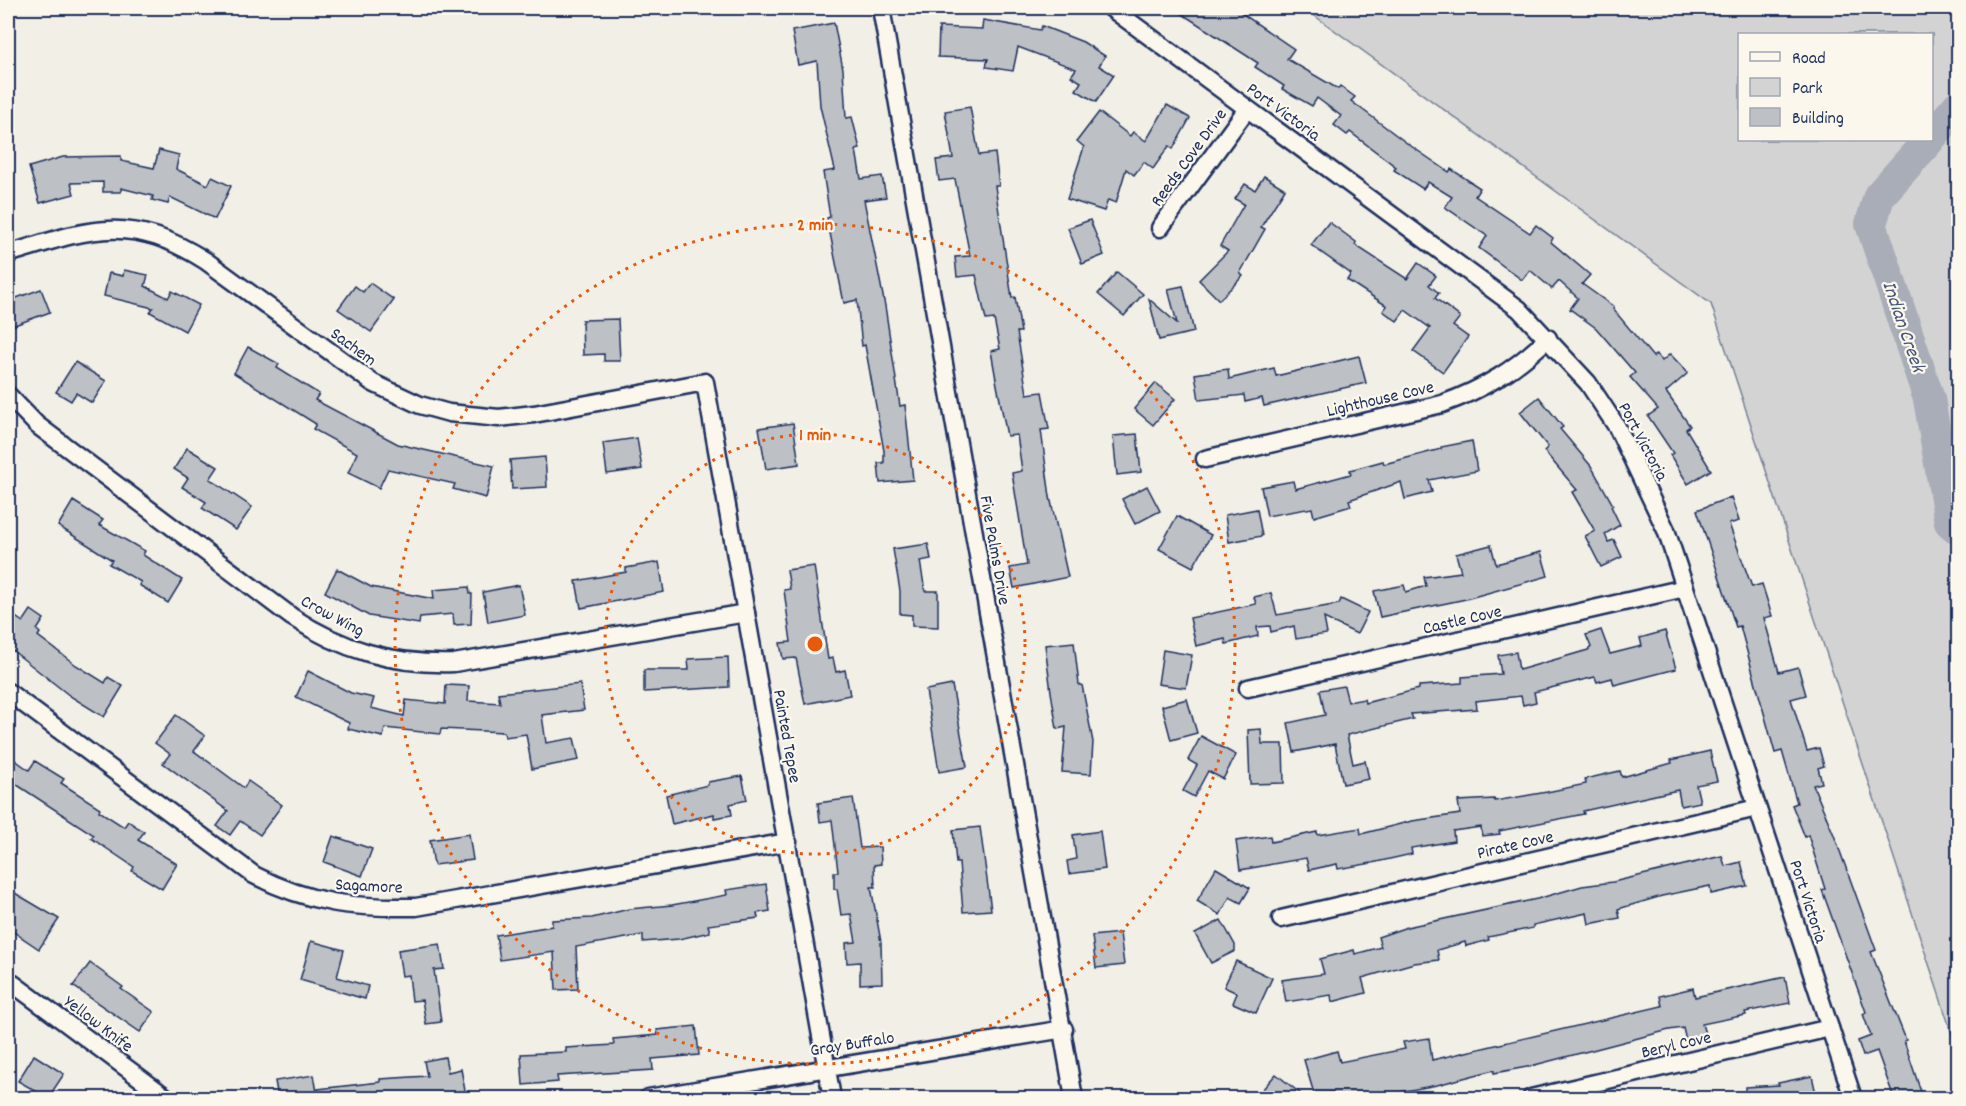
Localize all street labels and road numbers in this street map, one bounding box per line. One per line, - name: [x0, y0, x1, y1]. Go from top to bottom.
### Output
- street label: Port Victoria: [1240, 78, 1325, 149]
- street label: Reeds Cove Drive: [1146, 104, 1234, 213]
- street label: Sachem: [324, 323, 381, 373]
- street label: Lighthouse Cove: [1324, 376, 1437, 425]
- street label: Port Victoria: [1611, 398, 1673, 486]
- street label: Five Palms Drive: [972, 494, 1015, 607]
- street label: Crow Wing: [295, 590, 368, 645]
- street label: Castle Cove: [1421, 600, 1505, 643]
- street label: Painted Tepee: [765, 688, 806, 785]
- street label: Pirate Cove: [1475, 826, 1556, 867]
- street label: Port Victoria: [1781, 857, 1832, 947]
- street label: Sagamore: [334, 873, 403, 902]
- street label: Yellow Knife: [58, 991, 137, 1059]
- street label: Gray Buffalo: [809, 1026, 896, 1064]
- street label: Beryl Cove: [1639, 1026, 1714, 1067]

